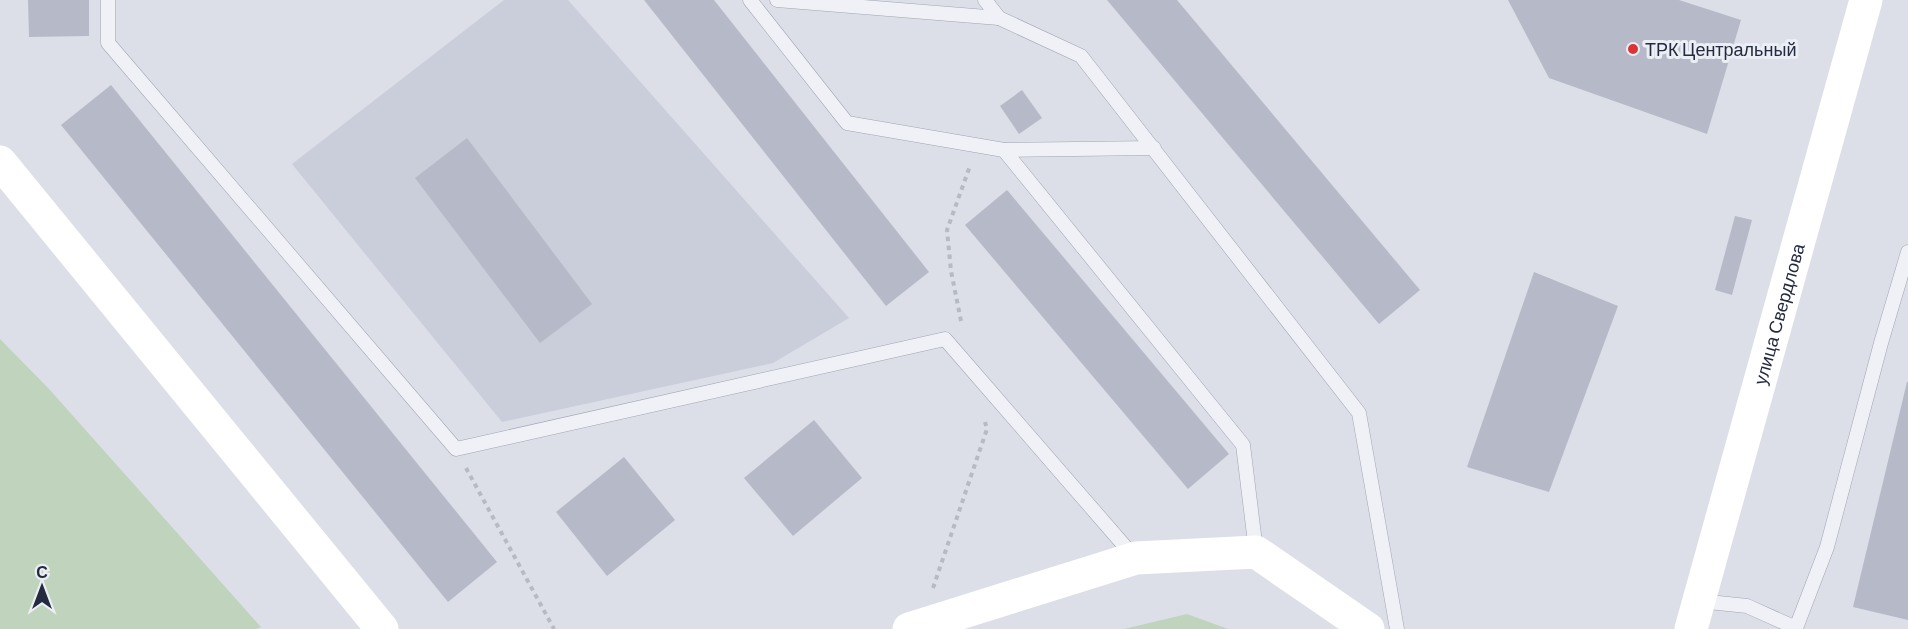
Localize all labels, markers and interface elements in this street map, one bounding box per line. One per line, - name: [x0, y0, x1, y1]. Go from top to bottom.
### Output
- place label: ТРК Центральный: [1645, 38, 1796, 60]
- marker: ТРК Центральный: [1626, 42, 1640, 56]
- street label: улица Свердлова: [1749, 240, 1809, 387]
- north arrow: [12, 557, 72, 617]
- text: С: [36, 562, 48, 581]

